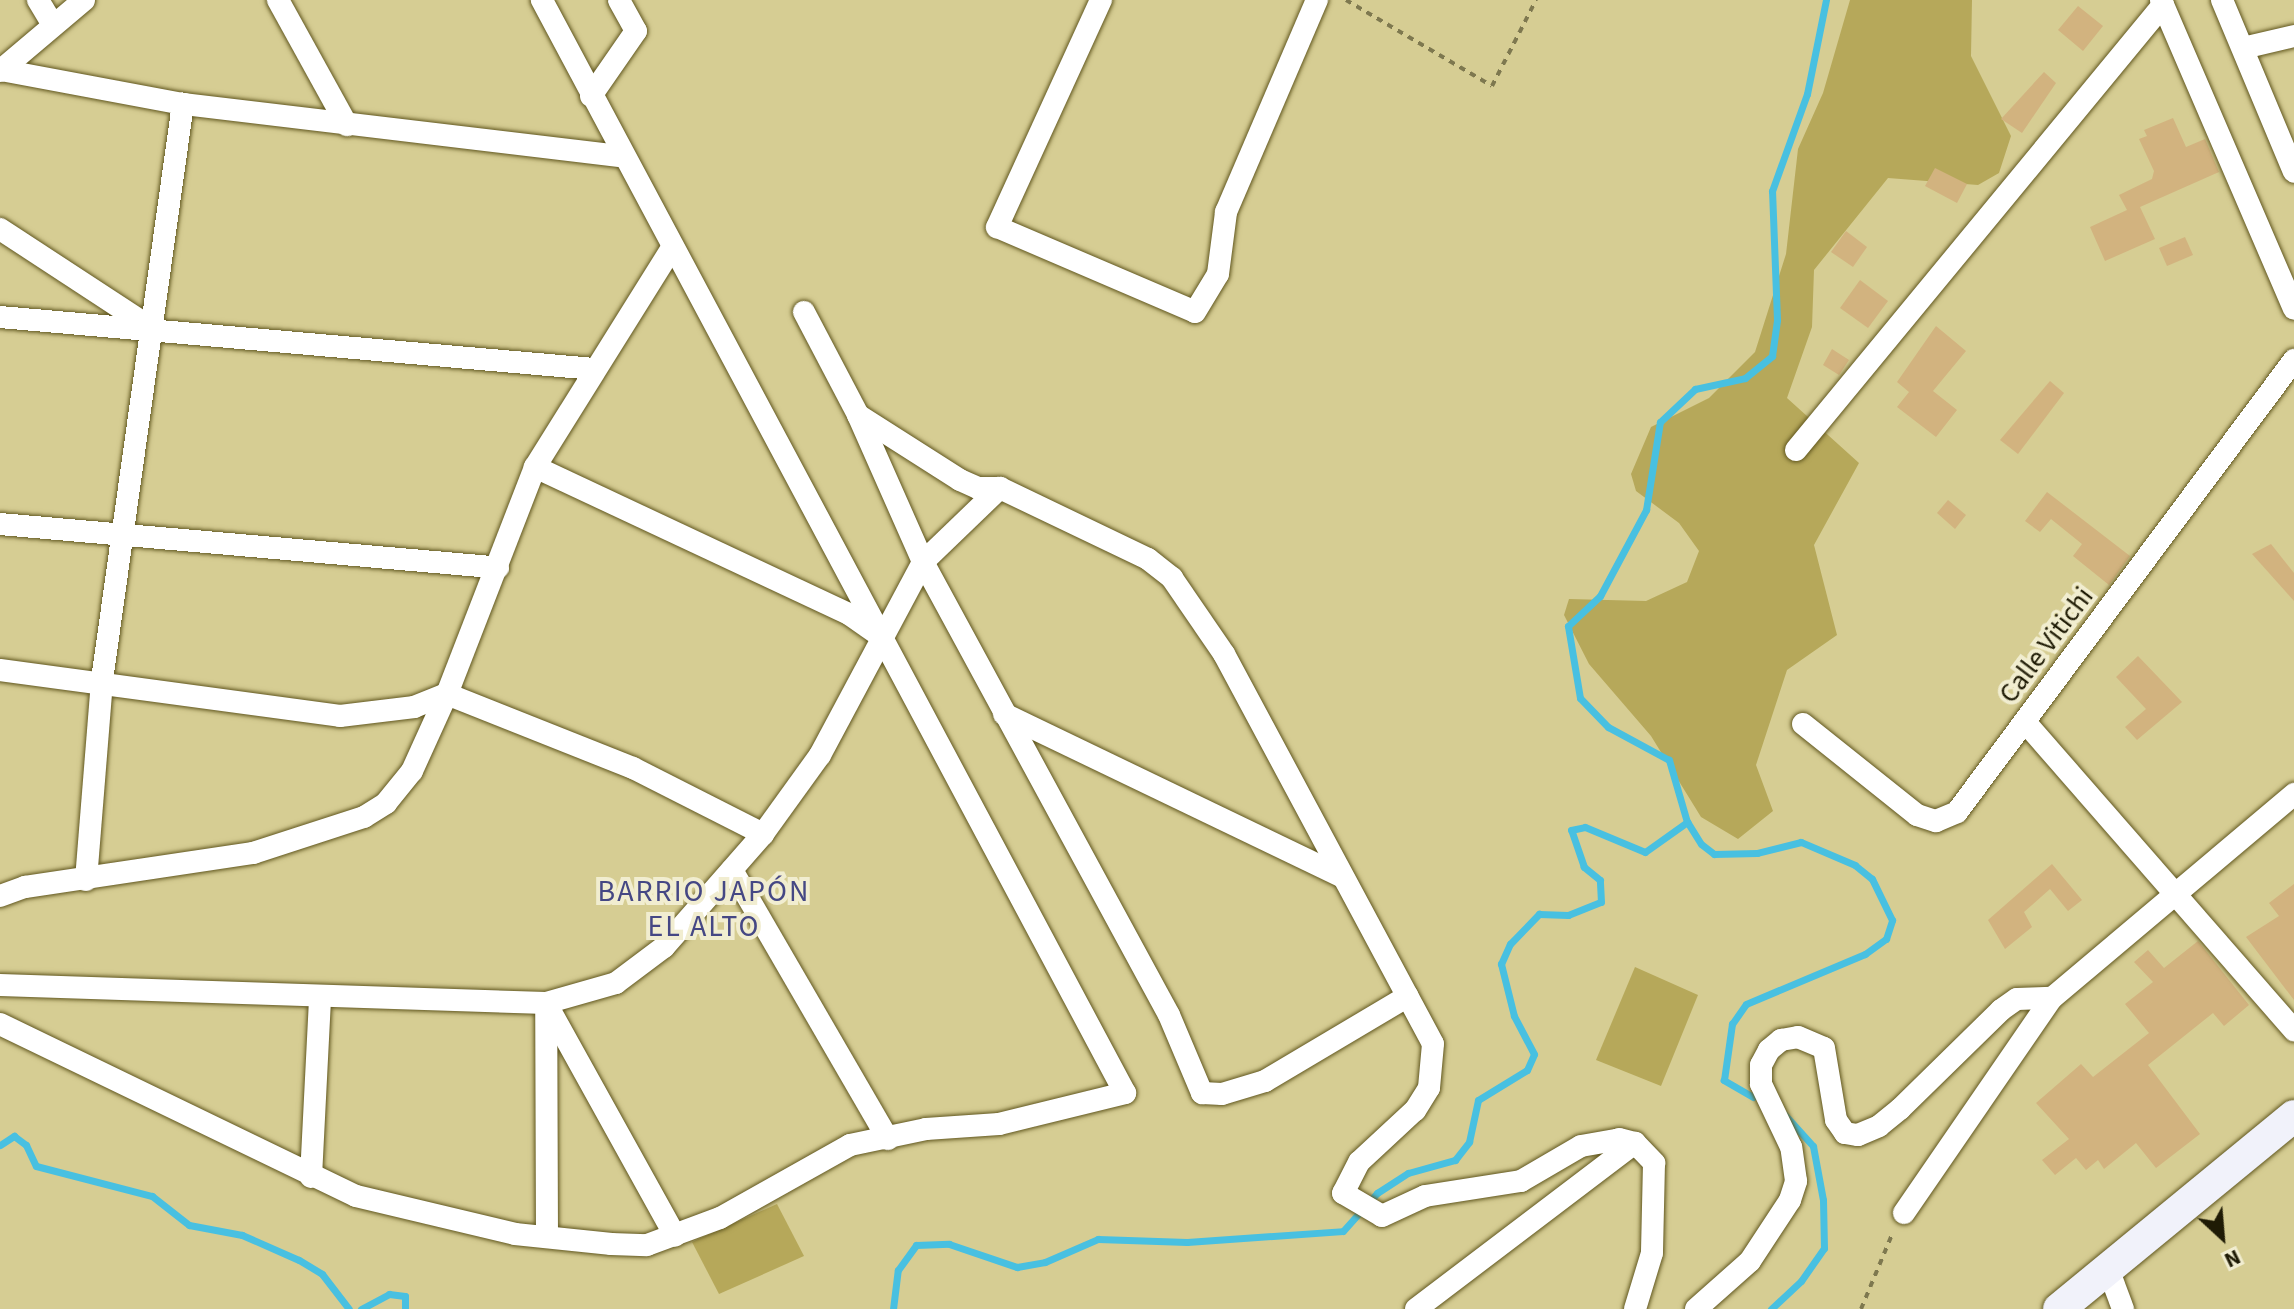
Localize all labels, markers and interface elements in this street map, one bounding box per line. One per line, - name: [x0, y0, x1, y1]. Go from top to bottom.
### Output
- street label: Calle Vitichi: [1992, 580, 2100, 710]
- district label: BARRIO JAPÓN EL ALTO: [598, 874, 810, 944]
- north arrow: [2182, 1197, 2262, 1277]
- text: N: [2219, 1241, 2246, 1276]

